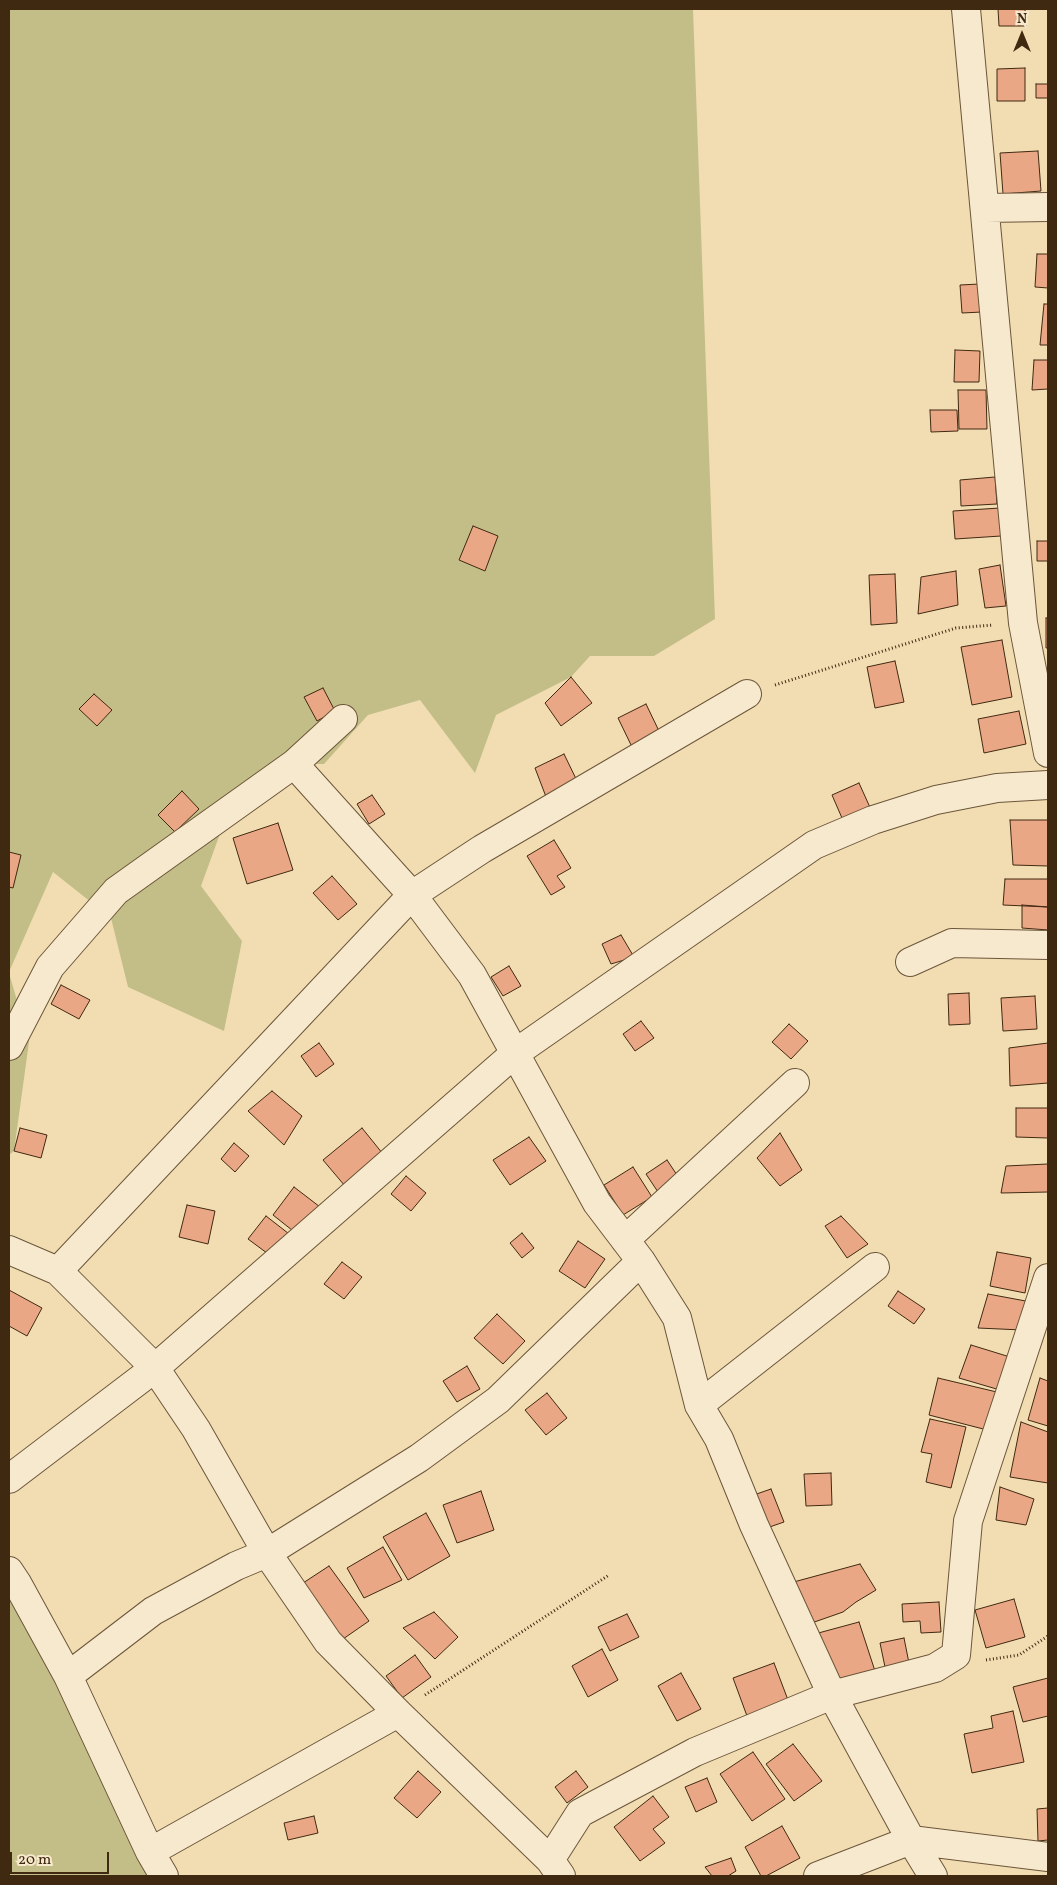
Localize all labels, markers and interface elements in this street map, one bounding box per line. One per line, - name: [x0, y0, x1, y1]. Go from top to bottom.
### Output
- north arrow: [997, 10, 1047, 60]
- text: N: [1017, 10, 1027, 29]
- scale bar: [12, 1842, 111, 1874]
- text: 20 m: [18, 1850, 51, 1871]

